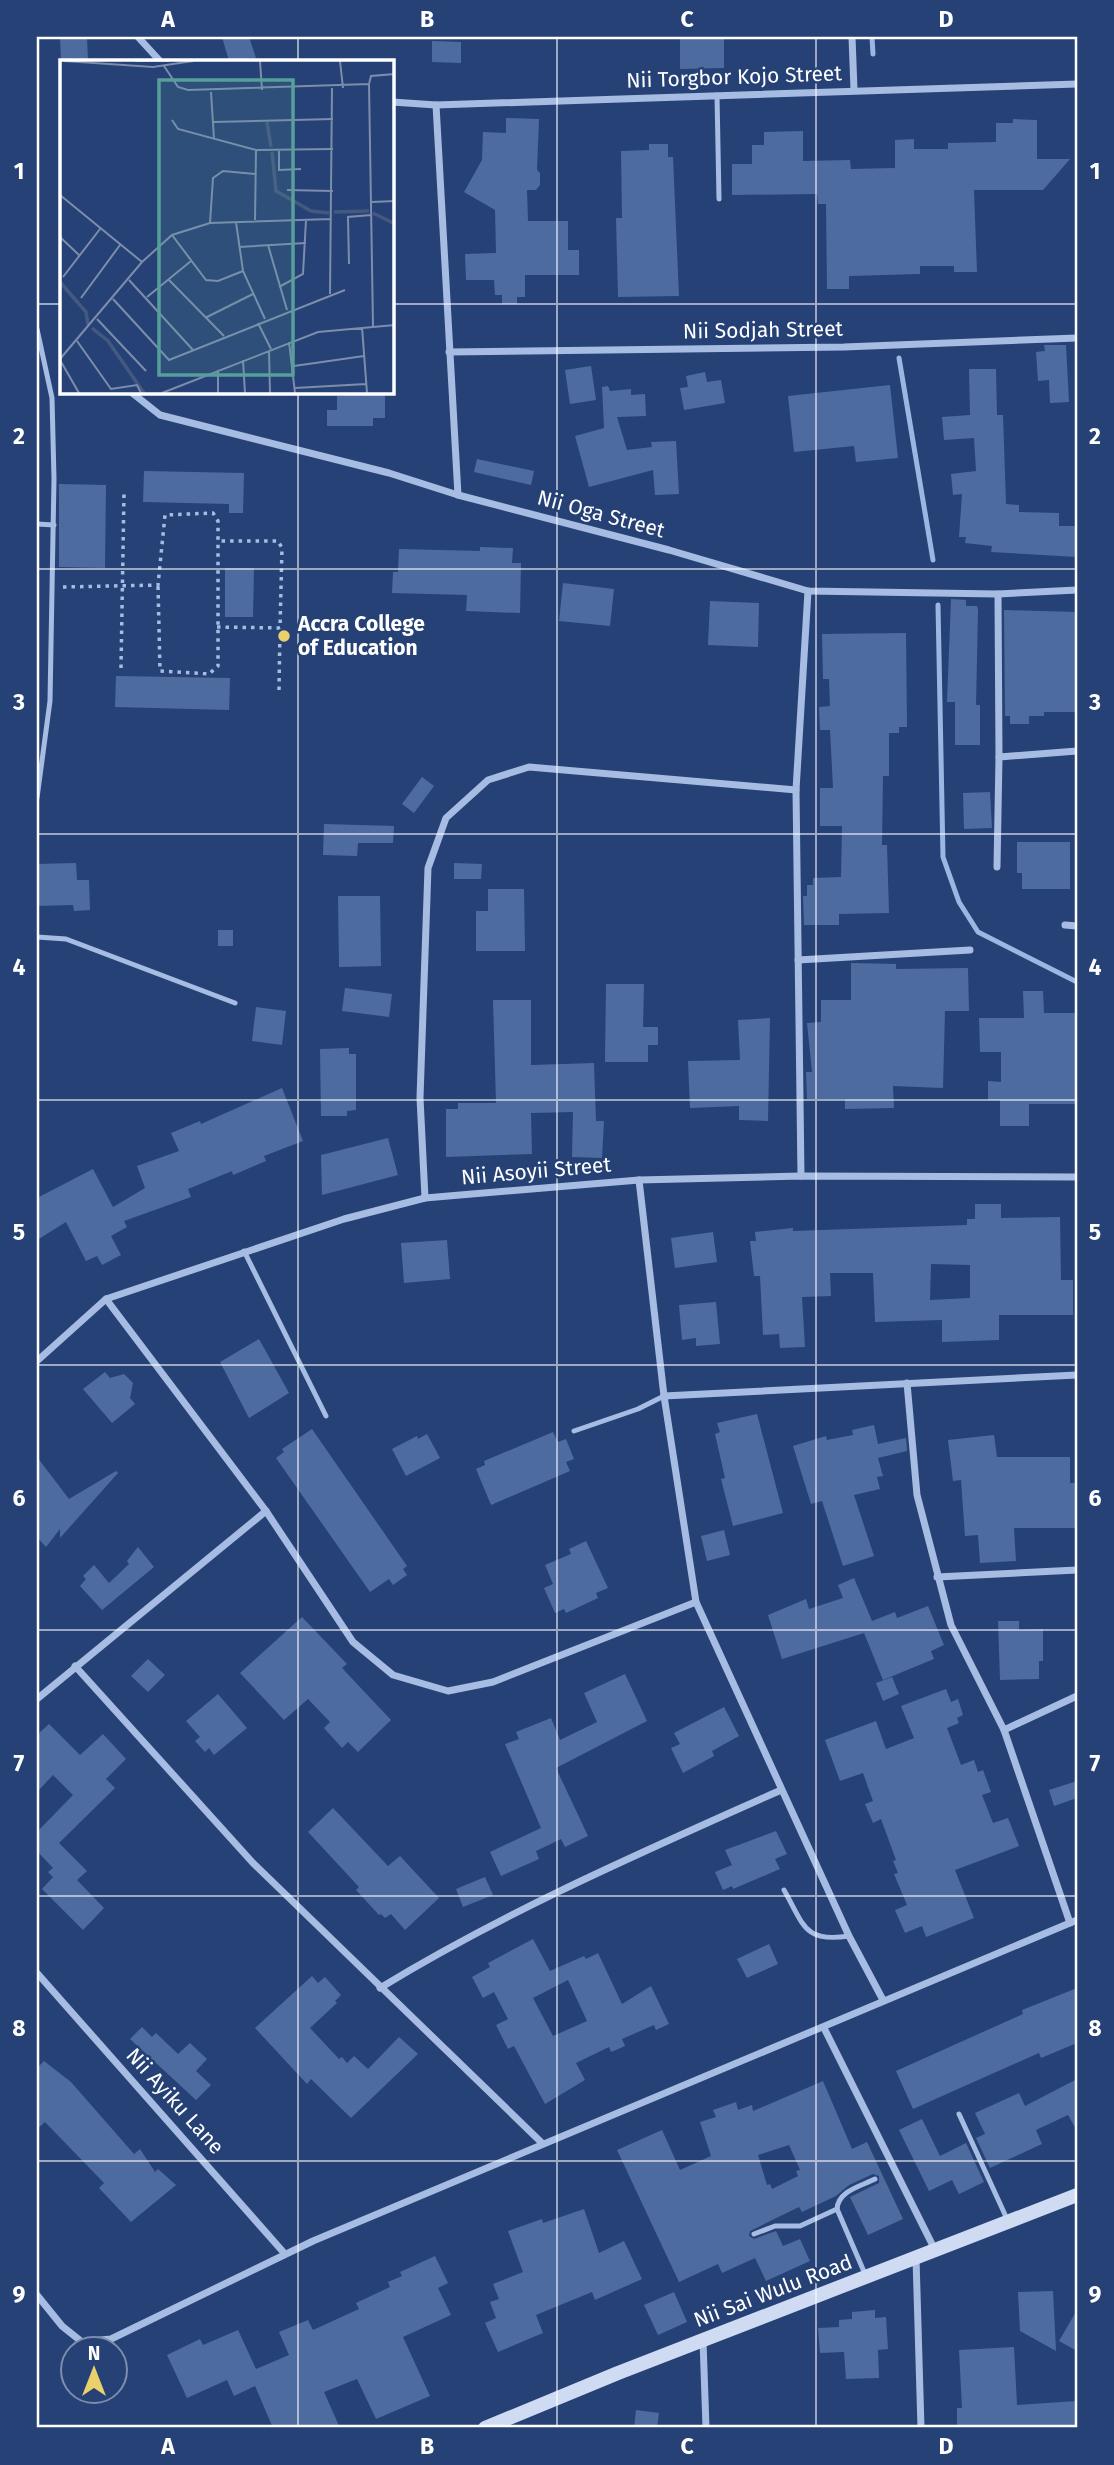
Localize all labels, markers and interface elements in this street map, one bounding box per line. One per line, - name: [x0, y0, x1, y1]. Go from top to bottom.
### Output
- text: A: [160, 5, 175, 33]
- text: B: [420, 5, 434, 33]
- text: C: [680, 5, 694, 33]
- text: D: [939, 5, 954, 33]
- inset map: [60, 60, 394, 394]
- street label: Nii Torgbor Kojo Street: [626, 60, 843, 94]
- text: 1: [14, 157, 24, 185]
- text: 1: [1090, 157, 1100, 185]
- street label: Nii Sodjah Street: [683, 316, 844, 344]
- text: 2: [13, 422, 25, 450]
- text: 2: [1089, 422, 1101, 450]
- street label: Nii Oga Street: [534, 485, 668, 544]
- place label: Accra College of Education: [297, 611, 425, 661]
- marker: Accra College of Education: [276, 628, 292, 644]
- text: 3: [12, 688, 25, 716]
- text: 3: [1088, 688, 1101, 716]
- text: 4: [13, 953, 26, 981]
- text: 4: [1089, 953, 1102, 981]
- street label: Nii Asoyii Street: [460, 1151, 612, 1191]
- text: 5: [13, 1218, 25, 1246]
- text: 5: [1089, 1218, 1101, 1246]
- text: 6: [13, 1484, 26, 1512]
- text: 6: [1089, 1484, 1102, 1512]
- text: 7: [14, 1749, 25, 1777]
- text: 7: [1090, 1749, 1101, 1777]
- text: 8: [12, 2014, 26, 2042]
- text: 8: [1088, 2014, 1102, 2042]
- street label: Nii Ayiku Lane: [121, 2043, 229, 2159]
- street label: Nii Sai Wulu Road: [690, 2249, 856, 2333]
- text: 9: [13, 2280, 26, 2308]
- text: 9: [1089, 2280, 1102, 2308]
- north arrow: [60, 2336, 130, 2406]
- text: N: [88, 2342, 100, 2365]
- text: A: [160, 2432, 175, 2460]
- text: B: [420, 2432, 434, 2460]
- text: C: [680, 2432, 694, 2460]
- text: D: [939, 2432, 954, 2460]

